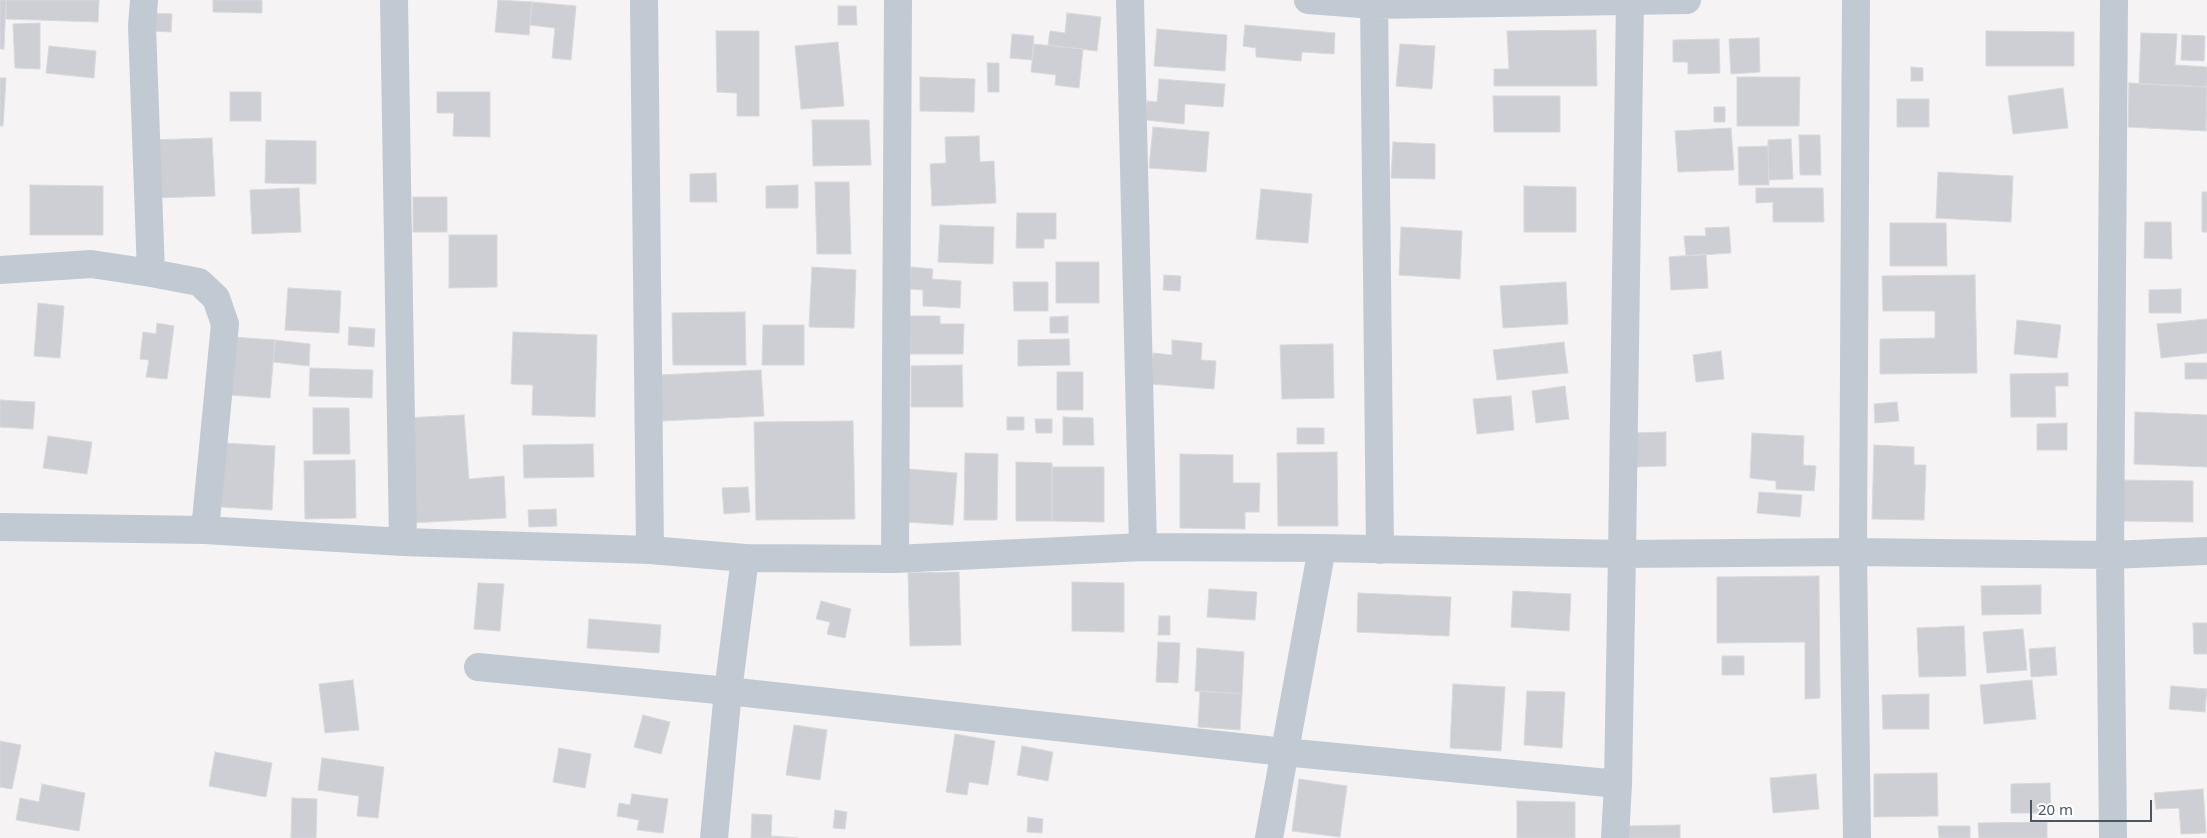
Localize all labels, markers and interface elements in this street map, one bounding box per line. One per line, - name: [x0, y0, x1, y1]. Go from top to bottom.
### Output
- scale bar: [2032, 790, 2154, 822]
- text: 20 m: [2038, 799, 2073, 819]

